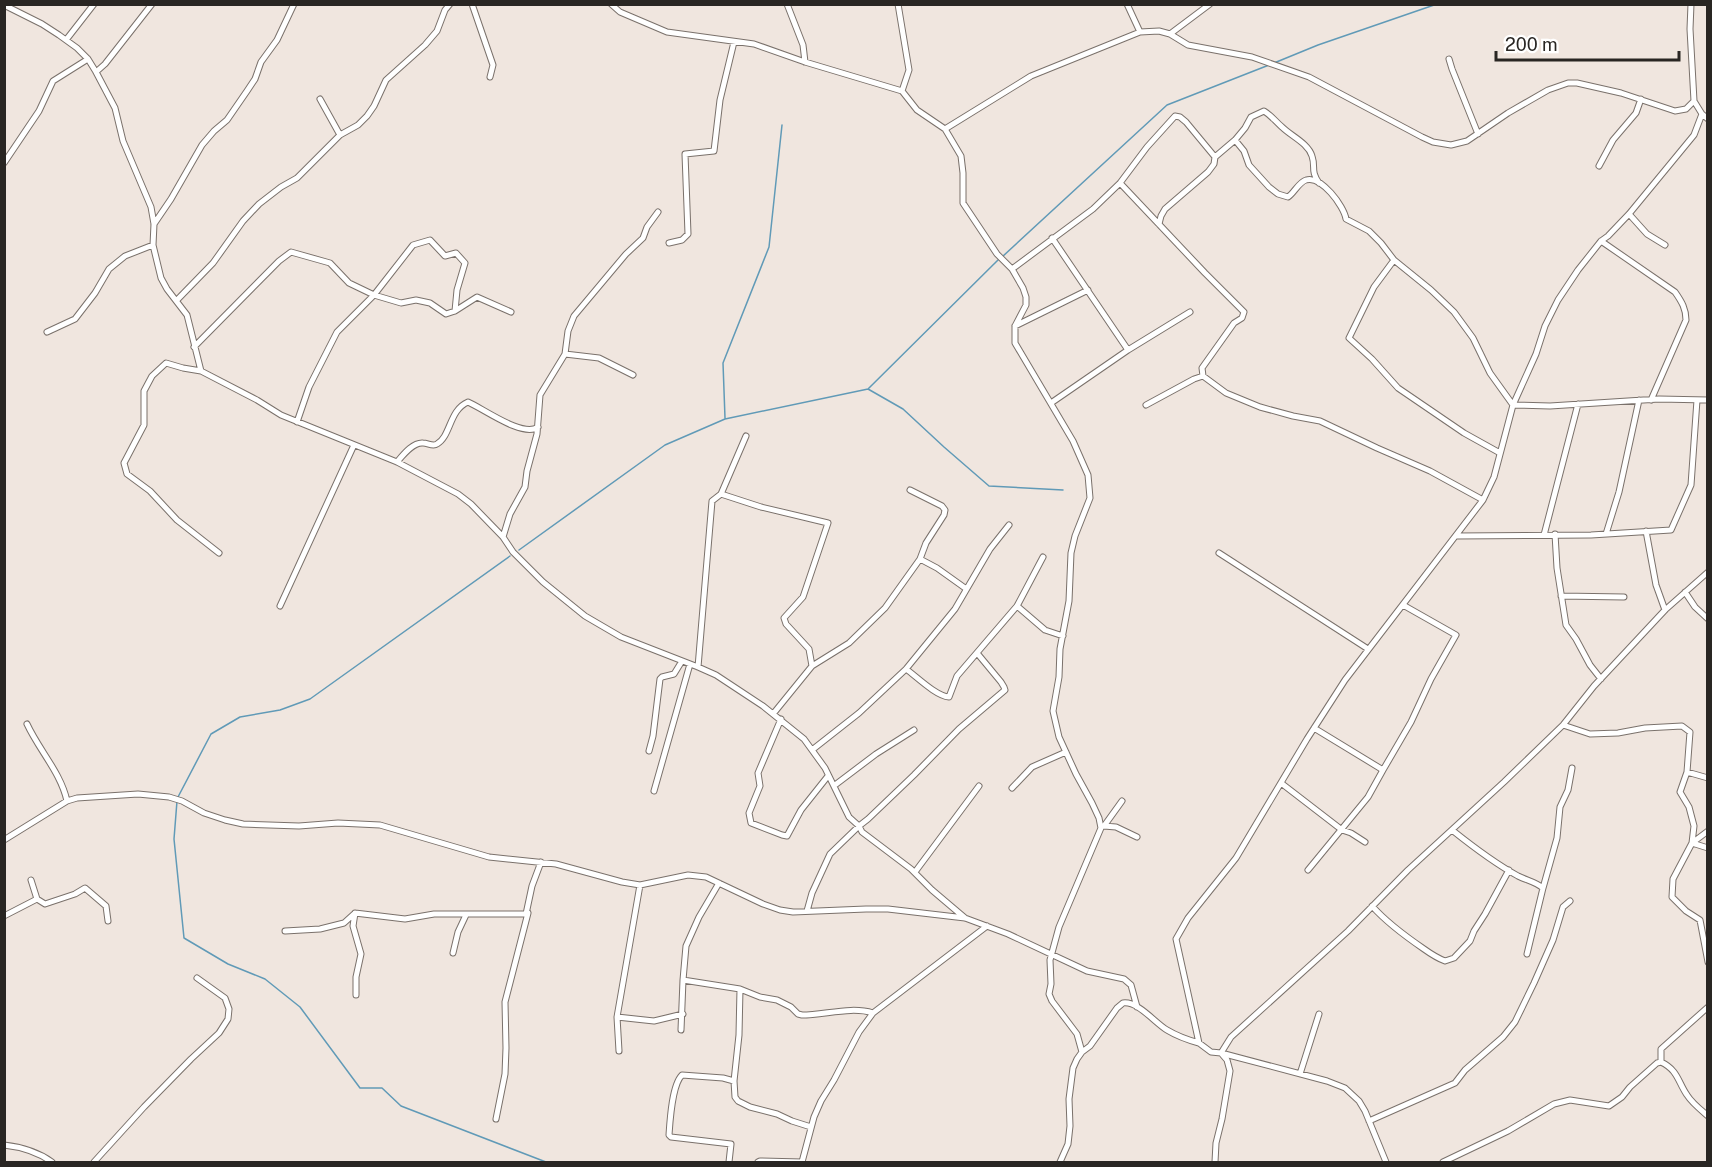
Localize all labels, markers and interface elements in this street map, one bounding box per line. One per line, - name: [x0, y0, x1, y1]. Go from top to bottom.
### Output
- scale bar: [1496, 24, 1679, 62]
- text: 200 m: [1505, 34, 1558, 55]

